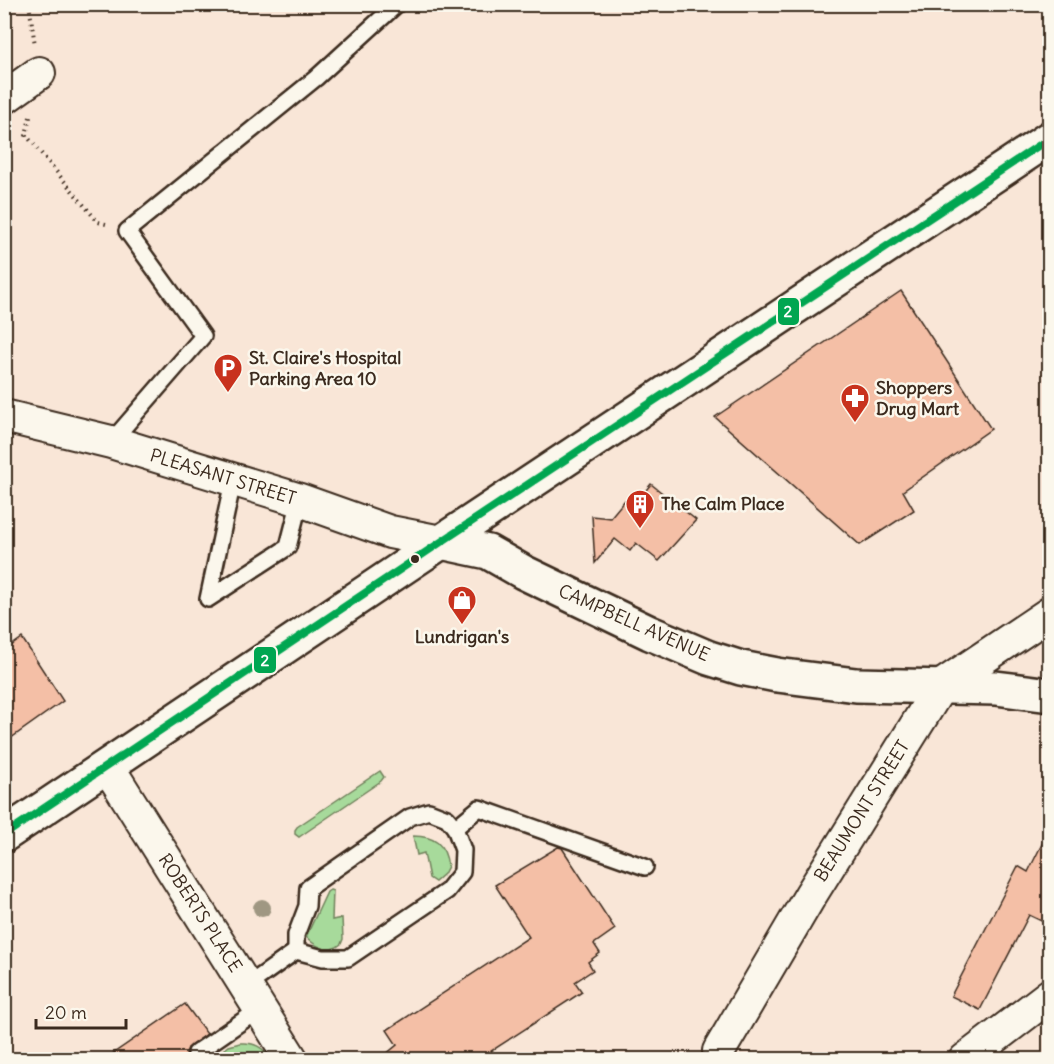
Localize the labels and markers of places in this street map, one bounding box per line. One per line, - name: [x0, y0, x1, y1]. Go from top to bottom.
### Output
- place label: St. Claire's Hospital Parking Area 10: [249, 346, 401, 390]
- parking icon: St. Claire's Hospital Parking Area 10: [212, 352, 244, 394]
- place label: Shoppers Drug Mart: [876, 376, 960, 420]
- pharmacy icon: Shoppers Drug Mart: [839, 382, 871, 424]
- building icon: The Calm Place: [624, 488, 656, 530]
- place label: The Calm Place: [661, 492, 785, 515]
- unlabelled marker: [409, 553, 421, 565]
- shop icon: Lundrigan's: [446, 584, 478, 626]
- place label: Lundrigan's: [415, 625, 509, 648]

